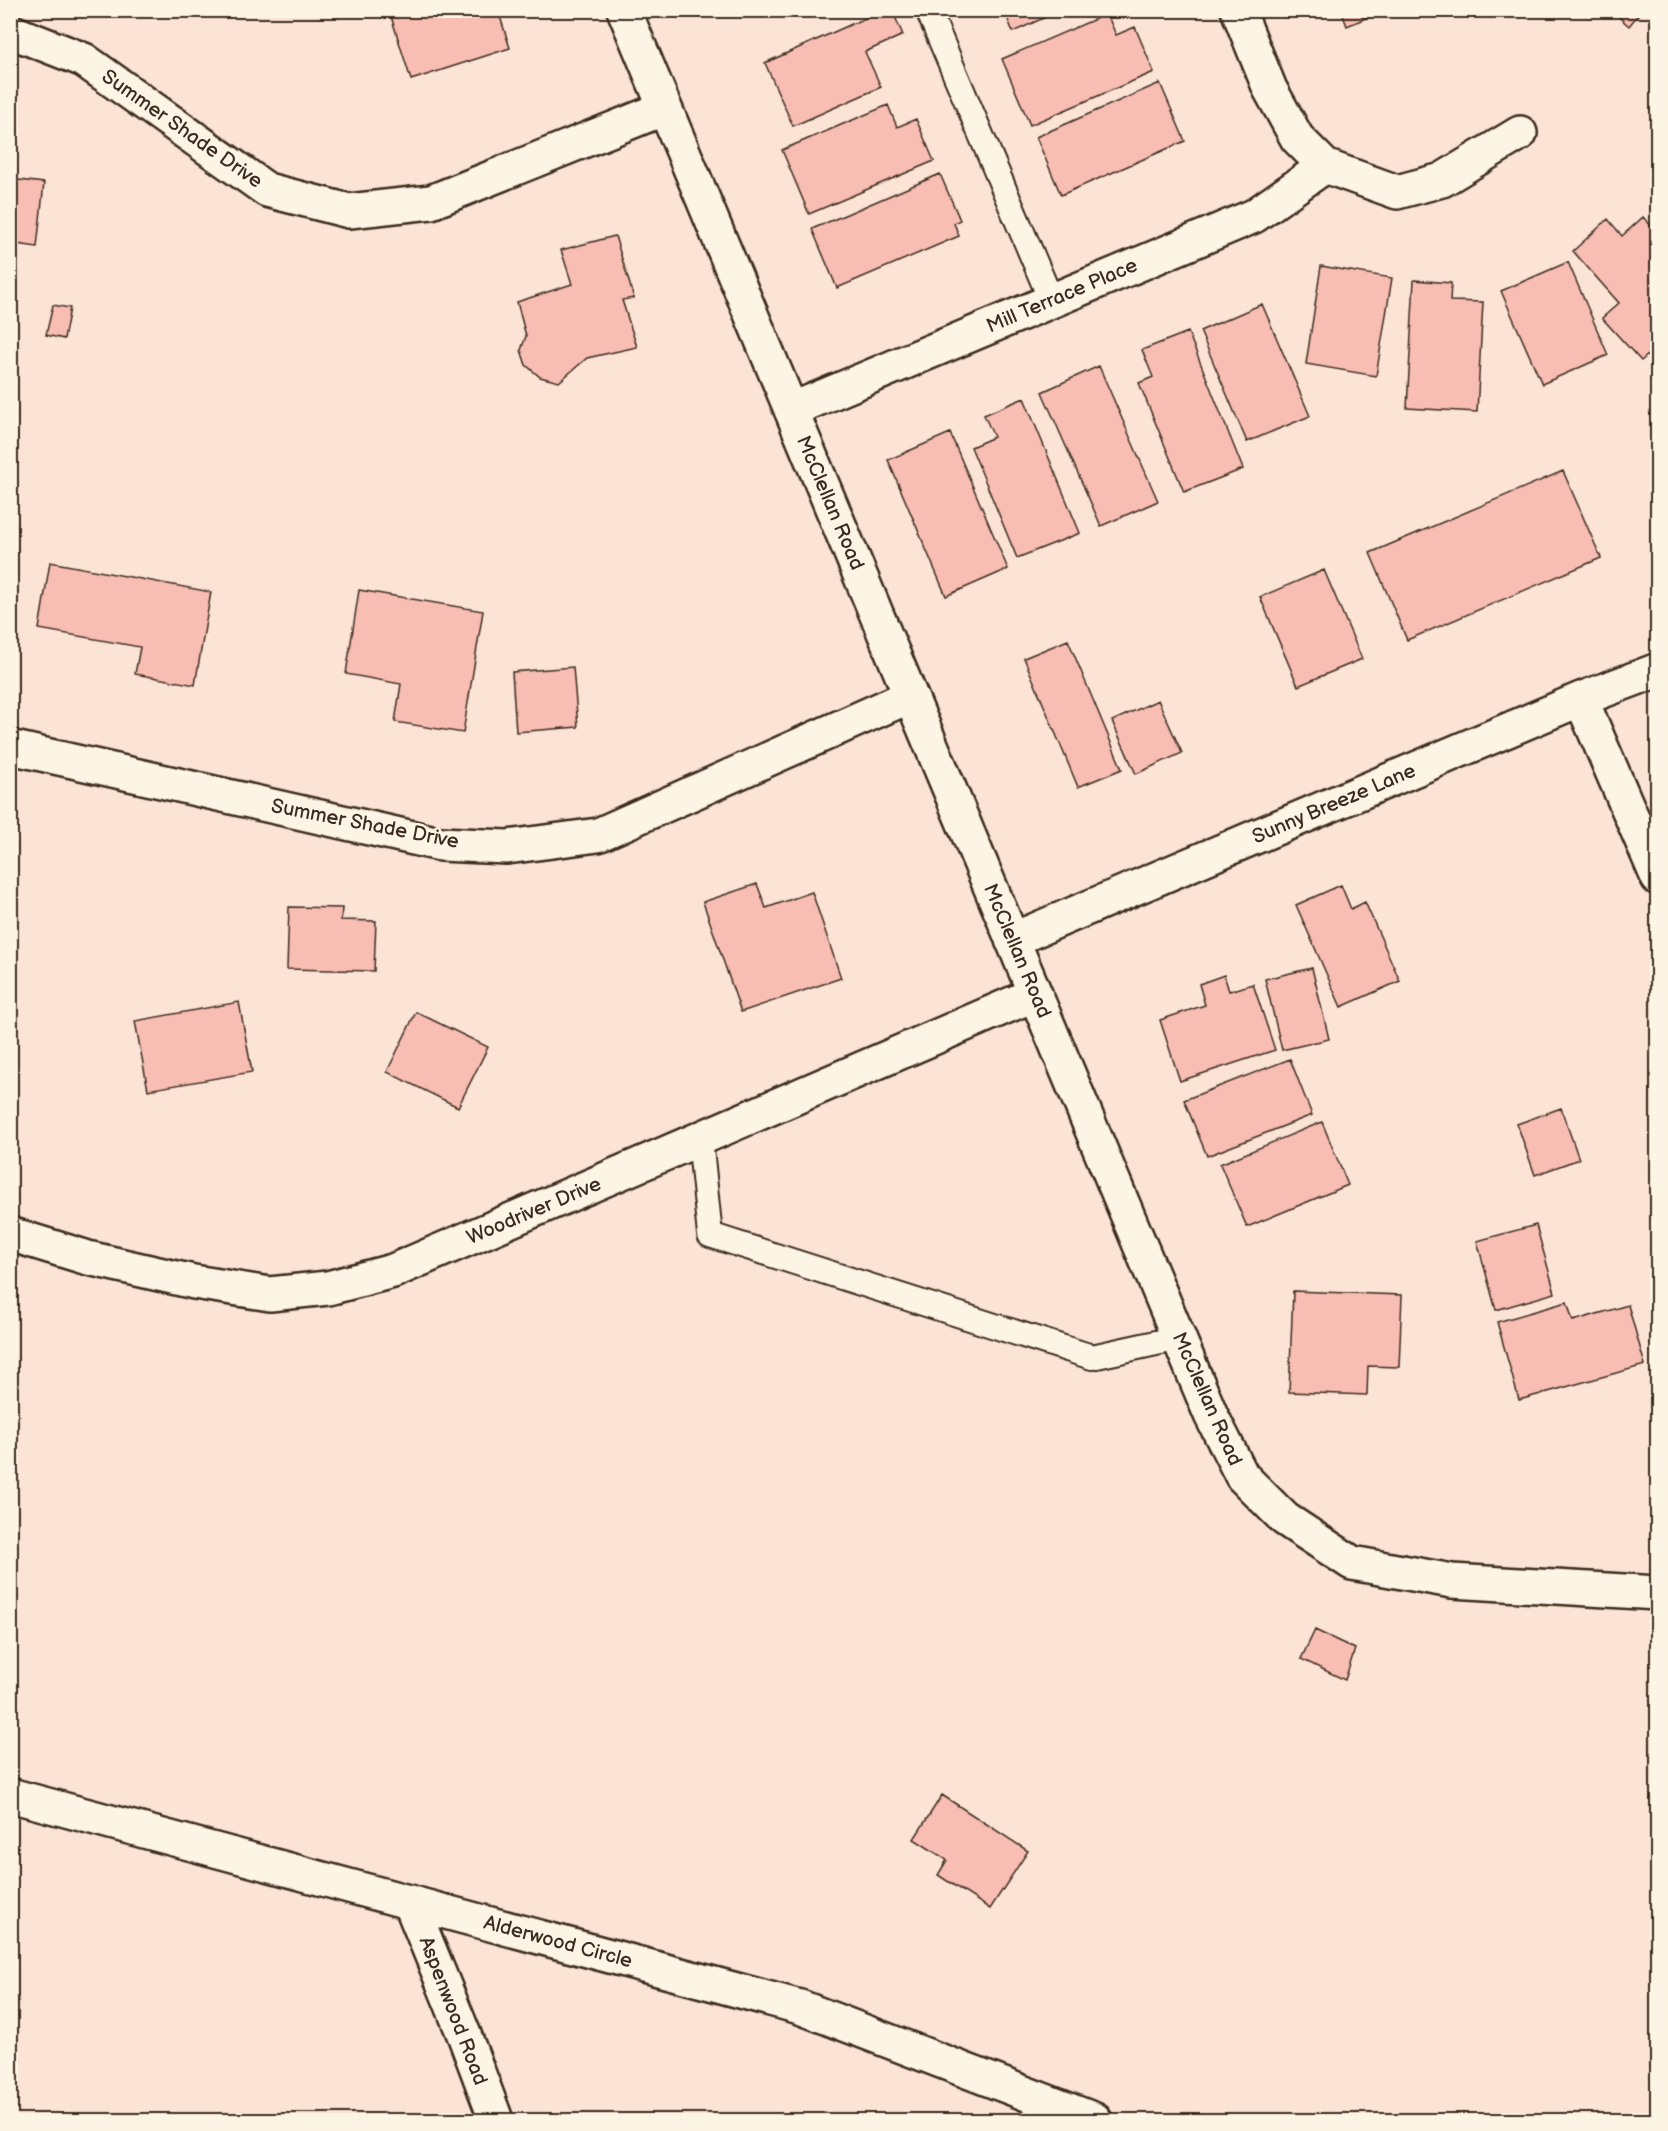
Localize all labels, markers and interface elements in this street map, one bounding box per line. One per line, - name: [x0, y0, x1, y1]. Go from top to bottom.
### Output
- street label: Summer Shade Drive: [97, 65, 267, 194]
- street label: Mill Terrace Place: [983, 253, 1141, 339]
- street label: McClellan Road: [791, 432, 869, 574]
- street label: Sunny Breeze Lane: [1249, 759, 1419, 849]
- street label: Summer Shade Drive: [269, 794, 461, 854]
- street label: McClellan Road: [978, 880, 1056, 1022]
- street label: Woodriver Drive: [463, 1172, 605, 1250]
- street label: McClellan Road: [1167, 1329, 1247, 1469]
- street label: Alderwood Circle: [481, 1911, 635, 1973]
- street label: Aspenwood Road: [414, 1933, 492, 2089]

